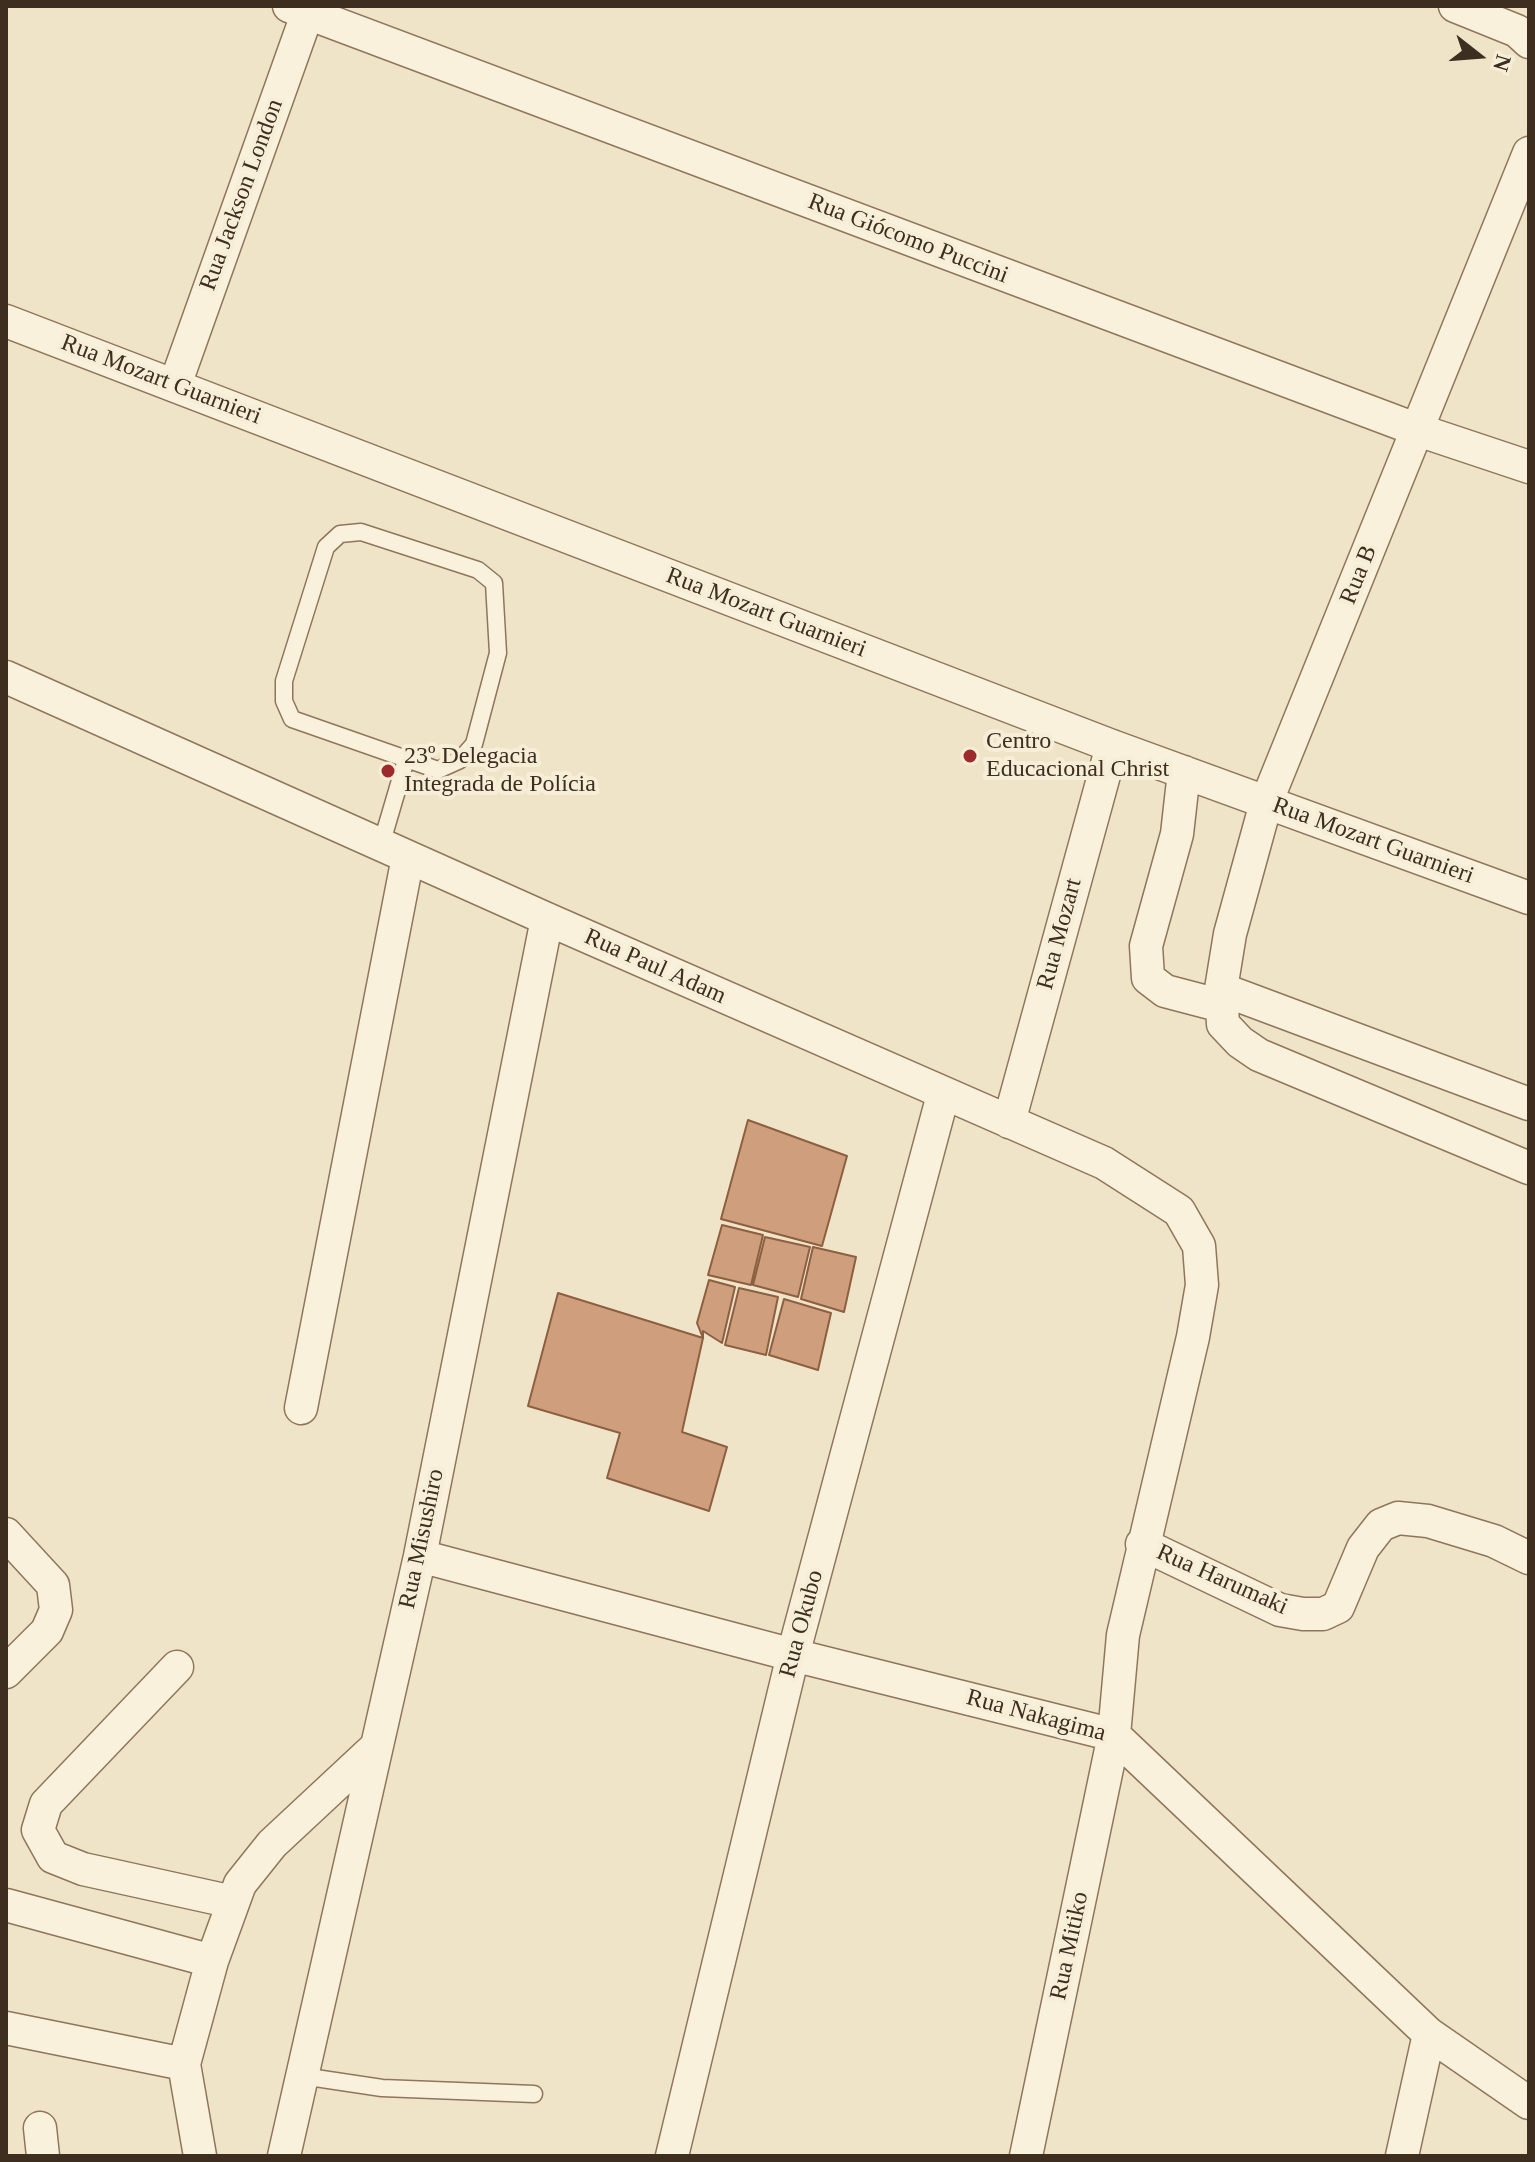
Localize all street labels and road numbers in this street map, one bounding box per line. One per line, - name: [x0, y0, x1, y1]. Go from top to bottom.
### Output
- street label: Rua Jackson London: [194, 95, 290, 295]
- street label: Rua Giócomo Puccini: [804, 188, 1012, 290]
- street label: Rua Mozart Guarnieri: [57, 329, 265, 431]
- street label: Rua B: [1334, 541, 1384, 609]
- street label: Rua Mozart Guarnieri: [662, 562, 870, 664]
- street label: Rua Mozart Guarnieri: [1269, 791, 1477, 891]
- street label: Rua Mozart: [1031, 875, 1089, 993]
- street label: Rua Paul Adam: [580, 923, 730, 1011]
- street label: Rua Misushiro: [393, 1467, 451, 1611]
- street label: Rua Harumaki: [1152, 1538, 1292, 1622]
- street label: Rua Okubo: [774, 1567, 830, 1681]
- street label: Rua Nakagima: [963, 1684, 1109, 1748]
- street label: Rua Mitiko: [1044, 1889, 1096, 2003]

